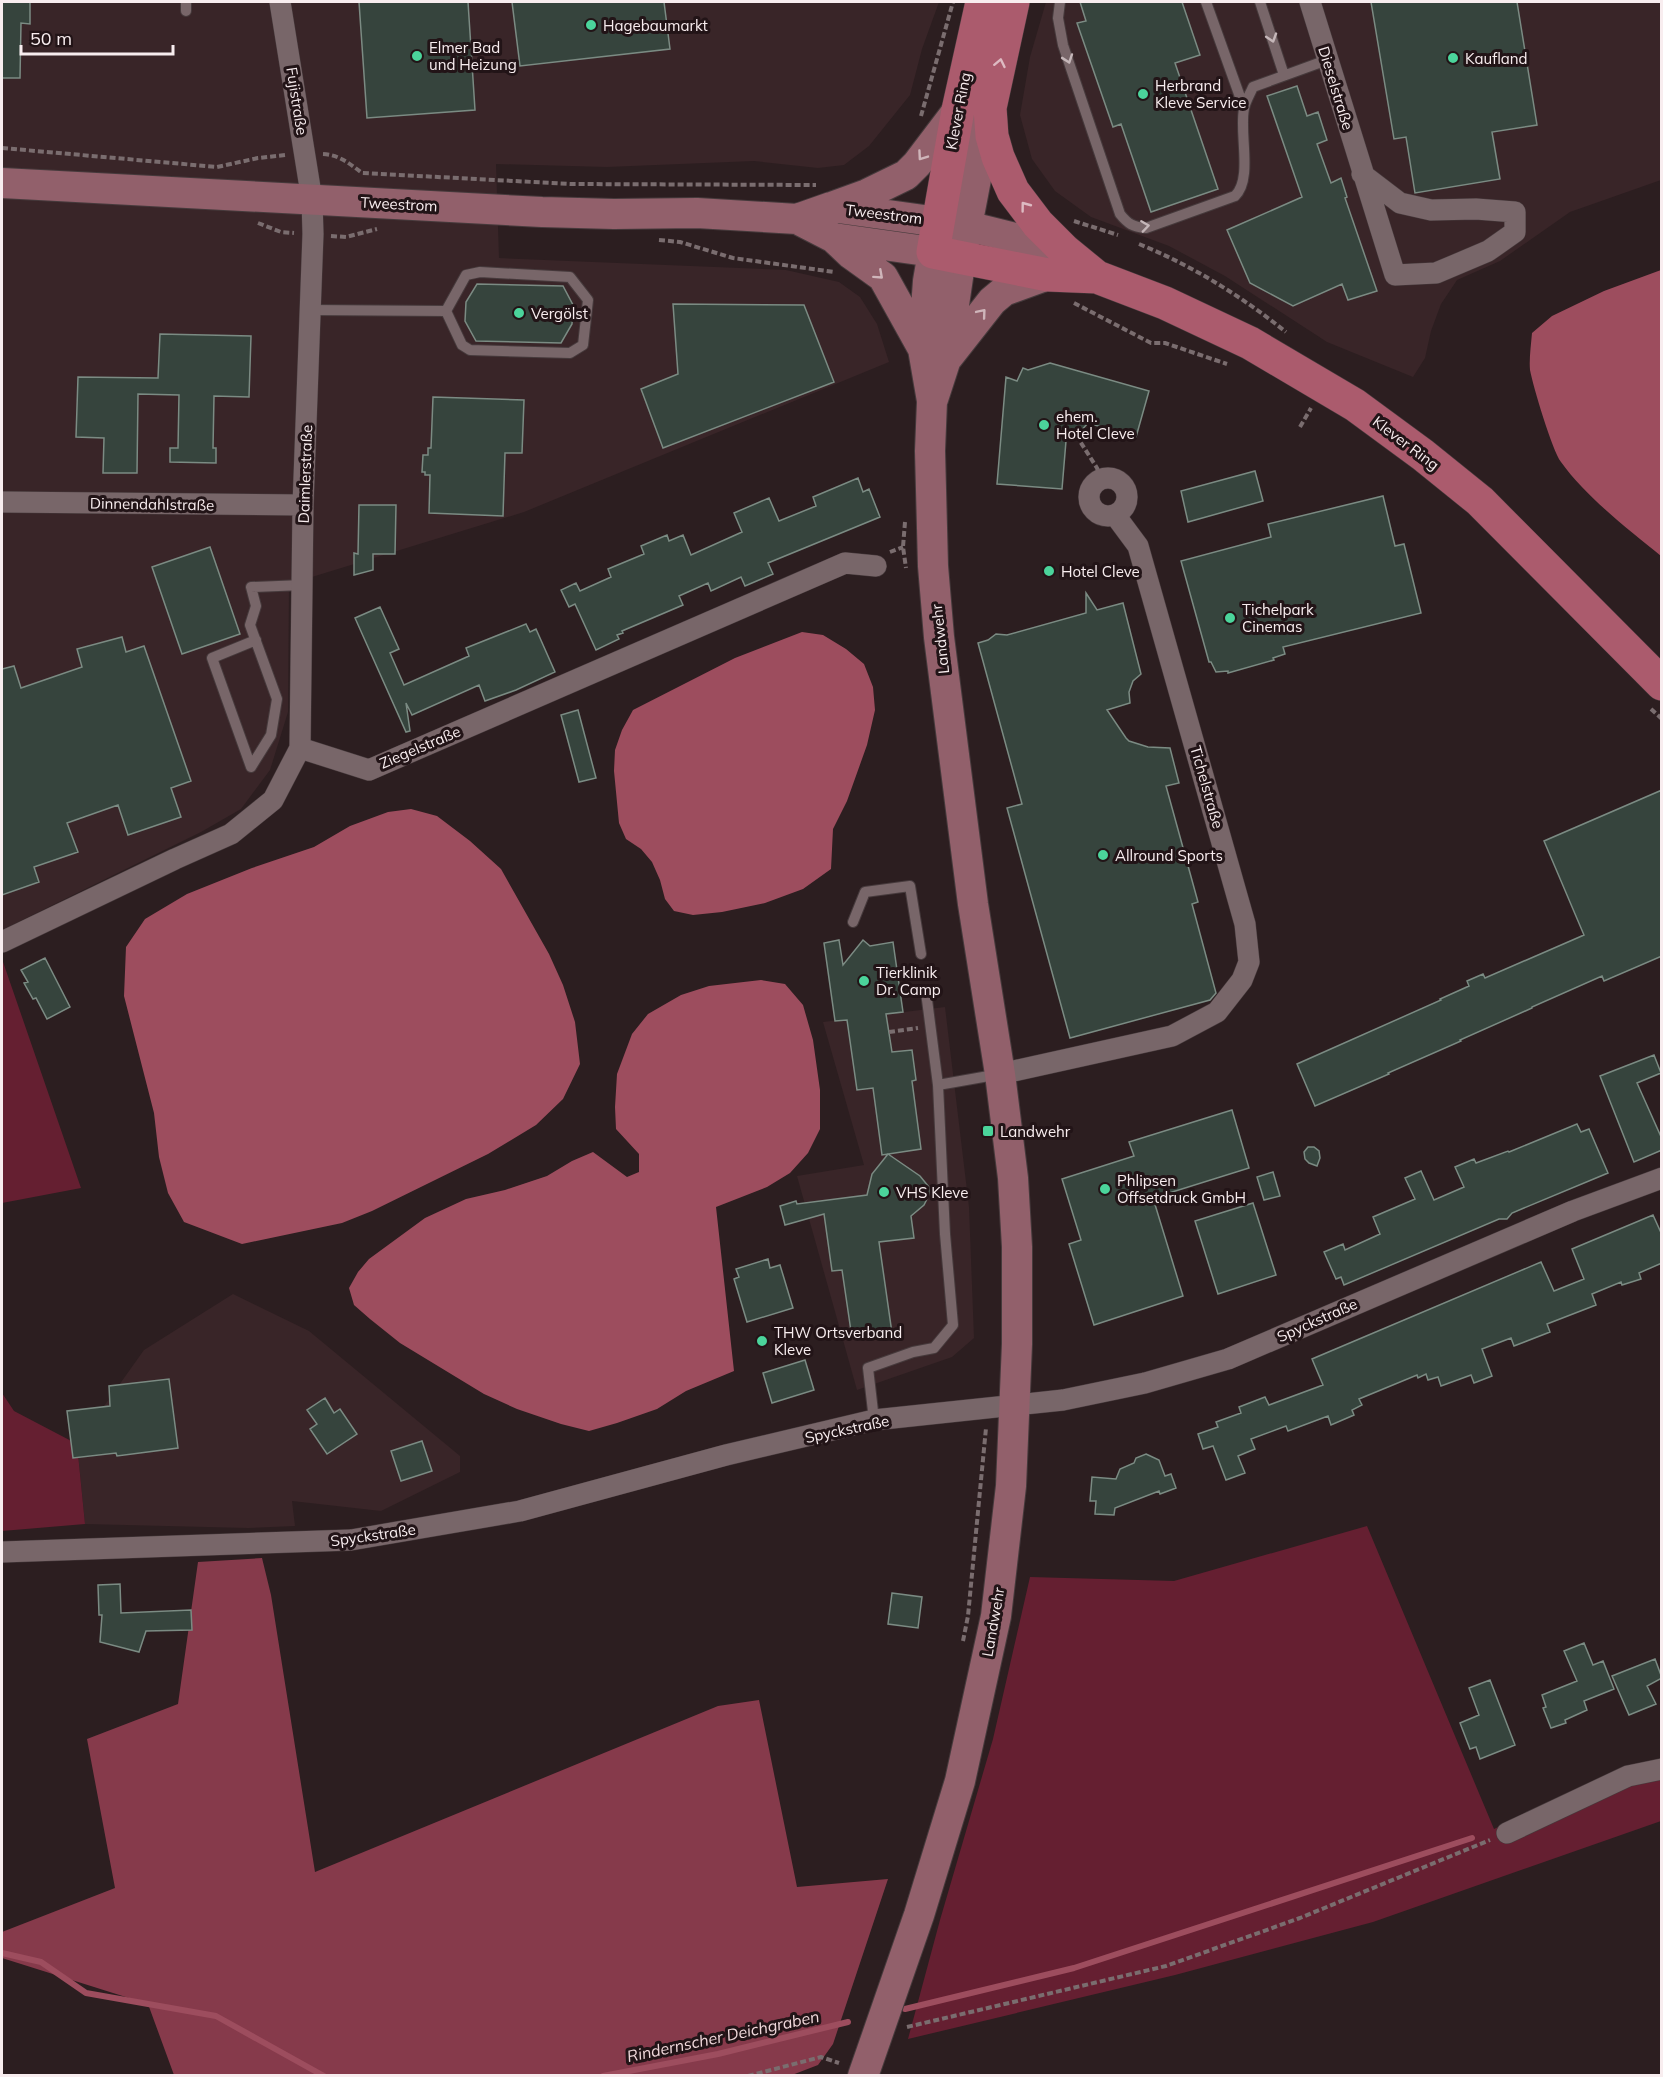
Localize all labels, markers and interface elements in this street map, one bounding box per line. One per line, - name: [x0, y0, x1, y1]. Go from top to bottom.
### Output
- place label: Hagebaumarkt: [603, 16, 708, 35]
- scale bar: [21, 18, 172, 56]
- marker: Hagebaumarkt: [584, 18, 598, 32]
- text: 50 m: [30, 27, 72, 50]
- one-way arrow: [1265, 32, 1277, 43]
- place label: Elmer Bad und Heizung: [429, 38, 517, 74]
- street label: Dieselstraße: [1314, 44, 1358, 132]
- marker: Elmer Bad und Heizung: [410, 49, 424, 63]
- place label: Kaufland: [1465, 49, 1528, 68]
- marker: Kaufland: [1446, 51, 1460, 65]
- one-way arrow: [1060, 53, 1073, 64]
- one-way arrow: [992, 58, 1005, 68]
- street label: Fujistraße: [282, 66, 312, 136]
- street label: Klever Ring: [941, 71, 975, 151]
- place label: Herbrand Kleve Service: [1155, 76, 1246, 112]
- marker: Herbrand Kleve Service: [1136, 87, 1150, 101]
- one-way arrow: [918, 150, 929, 161]
- street label: Tweestrom: [360, 192, 438, 216]
- street label: Tweestrom: [845, 200, 923, 228]
- one-way arrow: [1021, 202, 1032, 213]
- one-way arrow: [1140, 220, 1150, 232]
- one-way arrow: [872, 268, 883, 279]
- place label: Vergölst: [531, 304, 588, 323]
- marker: Vergölst: [512, 306, 526, 320]
- one-way arrow: [975, 309, 986, 320]
- place label: ehem. Hotel Cleve: [1056, 407, 1135, 443]
- street label: Klever Ring: [1369, 412, 1443, 474]
- marker: ehem. Hotel Cleve: [1037, 418, 1051, 432]
- street label: Daimlerstraße: [294, 424, 316, 524]
- street label: Dinnendahlstraße: [90, 493, 214, 515]
- place label: Hotel Cleve: [1061, 562, 1140, 581]
- marker: Hotel Cleve: [1042, 564, 1056, 578]
- place label: Tichelpark Cinemas: [1242, 600, 1314, 636]
- street label: Landwehr: [927, 603, 953, 675]
- marker: Tichelpark Cinemas: [1223, 611, 1237, 625]
- street label: Ziegelstraße: [377, 721, 463, 773]
- street label: Tichelstraße: [1186, 743, 1228, 831]
- place label: Allround Sports: [1115, 846, 1223, 865]
- marker: Allround Sports: [1096, 848, 1110, 862]
- place label: Tierklinik Dr. Camp: [876, 963, 941, 999]
- marker: Tierklinik Dr. Camp: [857, 974, 871, 988]
- place label: Landwehr: [1000, 1122, 1071, 1141]
- marker: Landwehr: [981, 1124, 995, 1138]
- place label: Phlipsen Offsetdruck GmbH: [1117, 1171, 1246, 1207]
- marker: Phlipsen Offsetdruck GmbH: [1098, 1182, 1112, 1196]
- place label: VHS Kleve: [896, 1183, 968, 1202]
- marker: VHS Kleve: [877, 1185, 891, 1199]
- street label: Spyckstraße: [1274, 1294, 1360, 1346]
- place label: THW Ortsverband Kleve: [774, 1323, 902, 1359]
- marker: THW Ortsverband Kleve: [755, 1334, 769, 1348]
- street label: Spyckstraße: [803, 1411, 891, 1447]
- street label: Spyckstraße: [329, 1520, 417, 1550]
- street label: Landwehr: [978, 1585, 1009, 1658]
- water label: Rindernscher Deichgraben: [625, 2006, 821, 2066]

